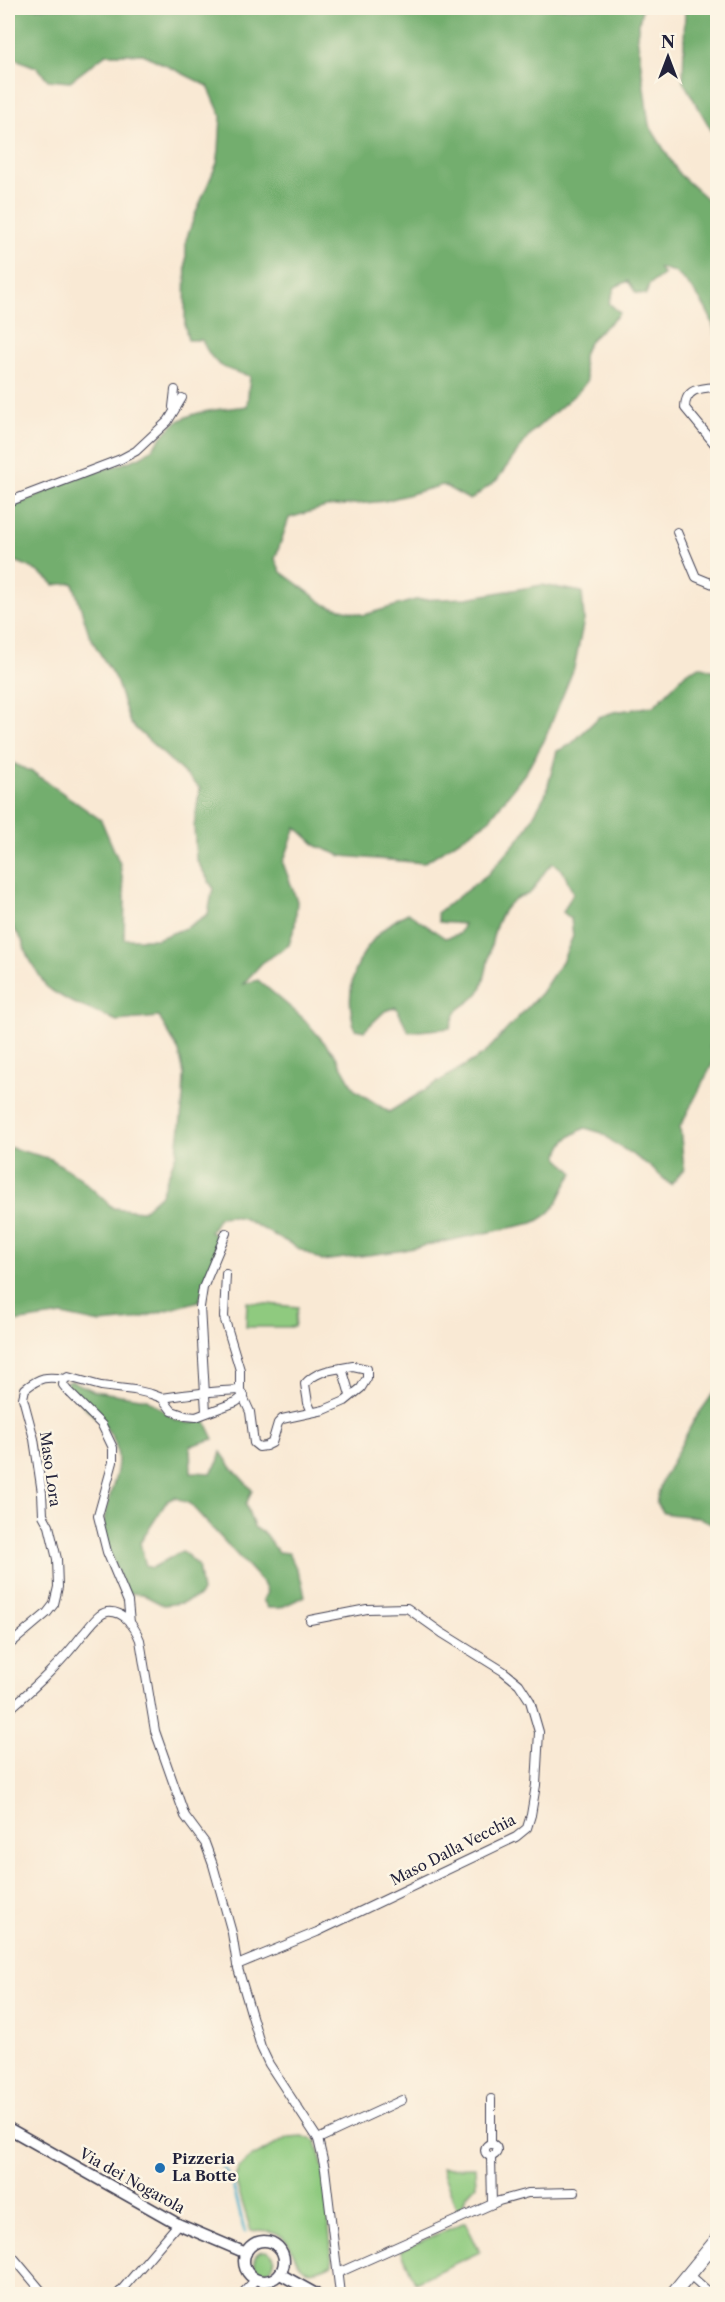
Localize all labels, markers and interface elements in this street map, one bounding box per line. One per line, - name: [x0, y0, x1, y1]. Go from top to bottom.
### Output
- north arrow: [638, 27, 698, 87]
- text: N: [661, 32, 675, 52]
- street label: Maso Lora: [36, 1430, 65, 1508]
- street label: Maso Dalla Vecchia: [387, 1810, 519, 1889]
- street label: Via dei Nogarola: [75, 2143, 188, 2217]
- place label: Pizzeria La Botte: [172, 2149, 236, 2185]
- marker: Pizzeria La Botte: [153, 2161, 167, 2175]

